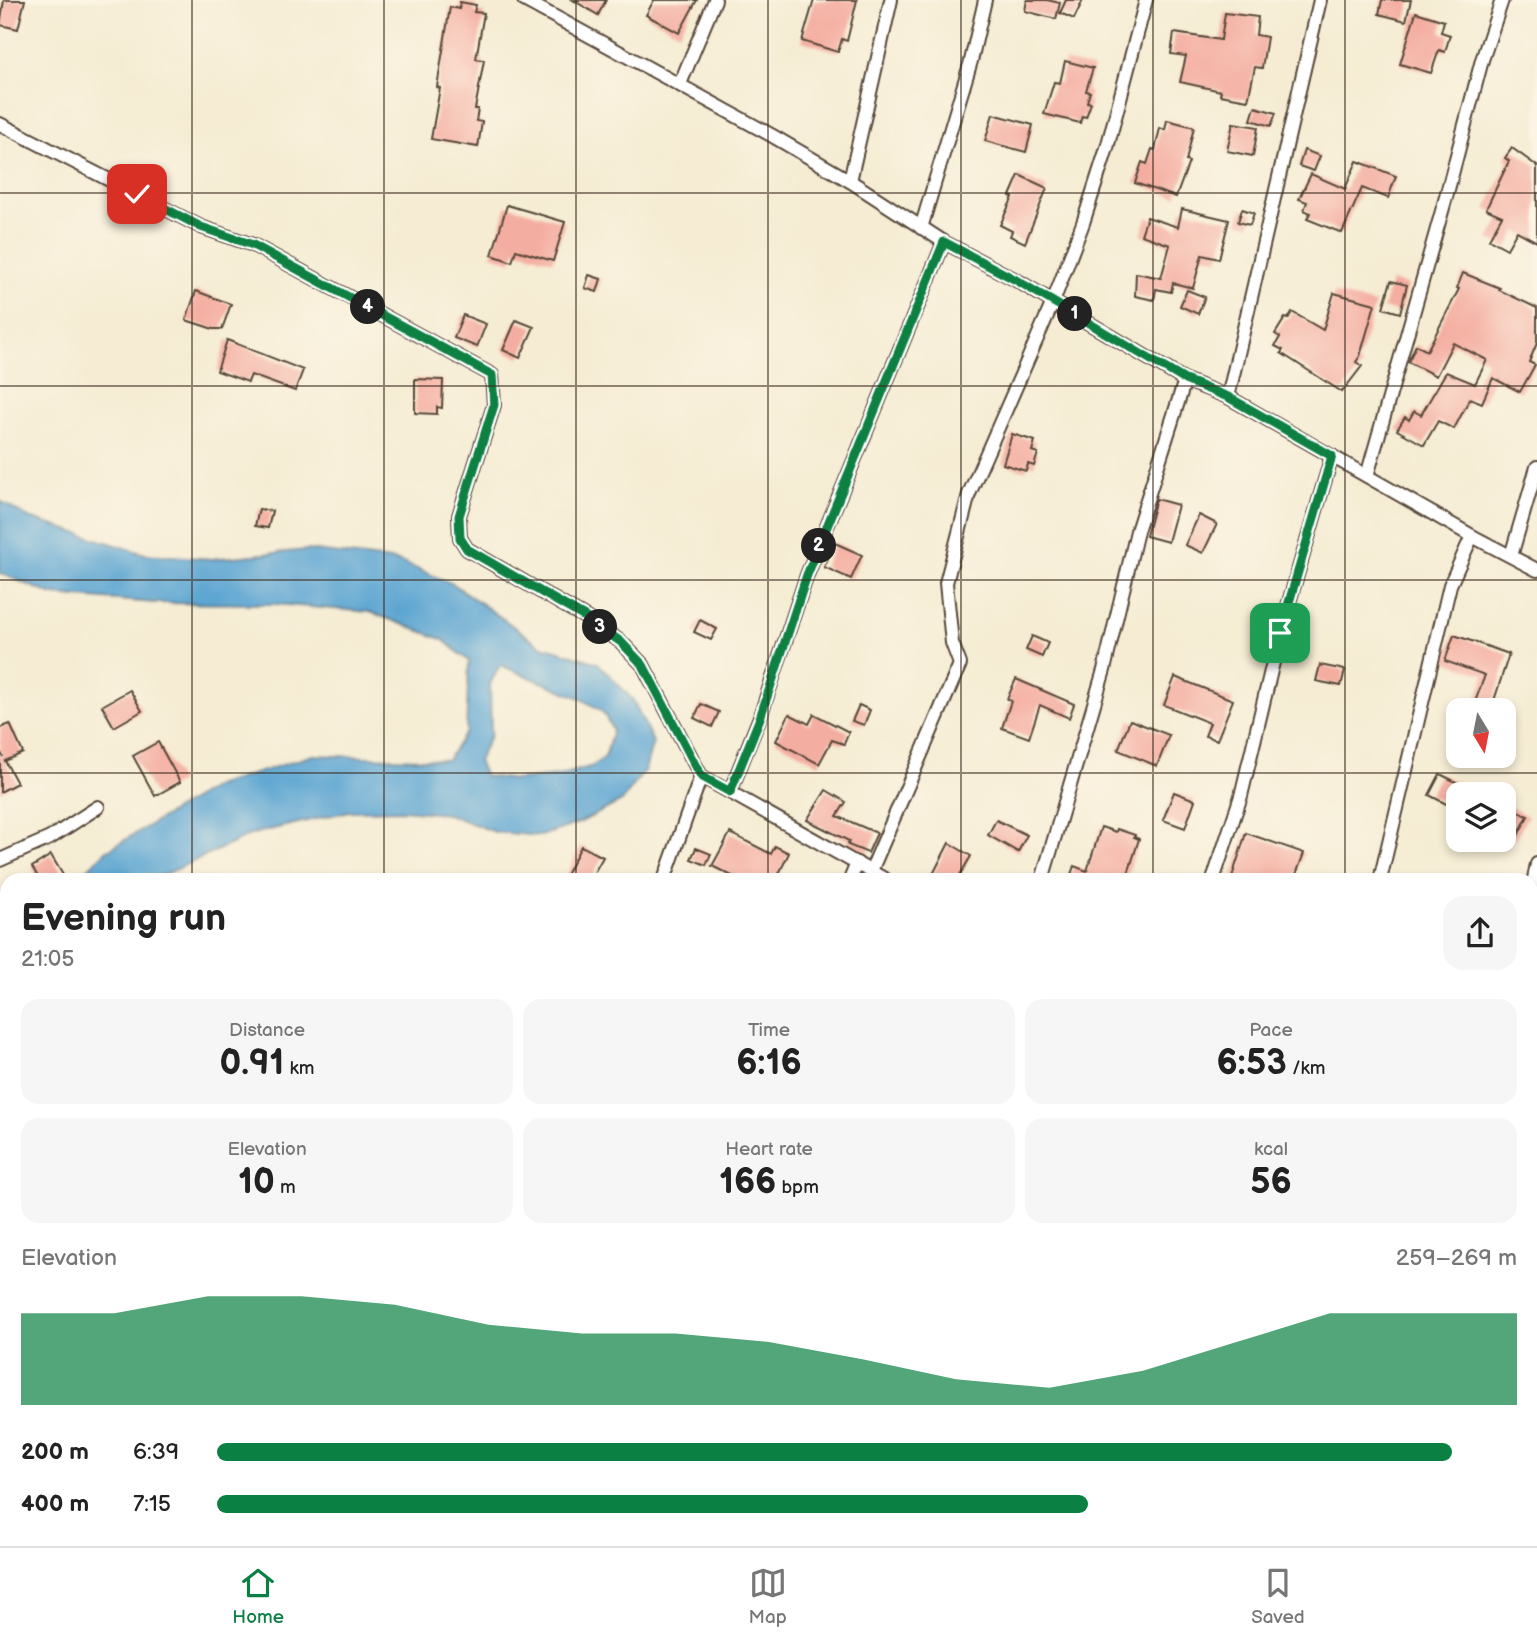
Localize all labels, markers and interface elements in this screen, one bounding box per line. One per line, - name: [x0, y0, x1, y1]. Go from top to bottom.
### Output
- pin: [107, 164, 167, 224]
- icon: check: [118, 175, 156, 213]
- pin: 4: [350, 290, 386, 324]
- text: 4: [362, 295, 373, 318]
- pin: 1: [1058, 296, 1092, 332]
- text: 1: [1071, 302, 1079, 325]
- pin: 2: [802, 528, 836, 564]
- text: 2: [813, 534, 824, 557]
- pin: [1250, 603, 1310, 663]
- pin: 3: [582, 610, 618, 644]
- icon: arrive: [1261, 614, 1299, 652]
- text: 3: [594, 615, 605, 638]
- north arrow: [1446, 698, 1516, 768]
- map controls: [1446, 698, 1516, 852]
- button: layers: [1446, 782, 1516, 852]
- text: Evening run: [21, 896, 226, 941]
- button: share: [1443, 896, 1517, 970]
- text: 21:05: [21, 945, 74, 973]
- text: Distance: [229, 1019, 305, 1042]
- text: Time: [748, 1019, 790, 1042]
- text: Pace: [1249, 1019, 1293, 1042]
- text: 0.91: [220, 1042, 284, 1085]
- text: 6:16: [736, 1042, 802, 1085]
- text: 6:53: [1217, 1042, 1287, 1085]
- text: km: [284, 1057, 314, 1080]
- text: /km: [1287, 1057, 1326, 1080]
- text: Elevation: [227, 1138, 307, 1161]
- text: Heart rate: [725, 1138, 813, 1161]
- text: kcal: [1254, 1138, 1288, 1161]
- text: 10: [238, 1161, 275, 1204]
- text: 166: [719, 1161, 776, 1204]
- text: 56: [1250, 1161, 1292, 1204]
- text: m: [275, 1176, 296, 1199]
- text: bpm: [776, 1176, 819, 1199]
- text: Elevation: [21, 1244, 117, 1272]
- text: 259–269 m: [1396, 1244, 1517, 1272]
- text: 200 m: [21, 1438, 89, 1466]
- text: 6:39: [133, 1438, 179, 1466]
- text: 400 m: [21, 1490, 89, 1518]
- text: 7:15: [133, 1490, 171, 1518]
- tab: Home: [232, 1564, 284, 1629]
- tab: Map: [749, 1564, 787, 1629]
- tab: Saved: [1251, 1564, 1305, 1629]

